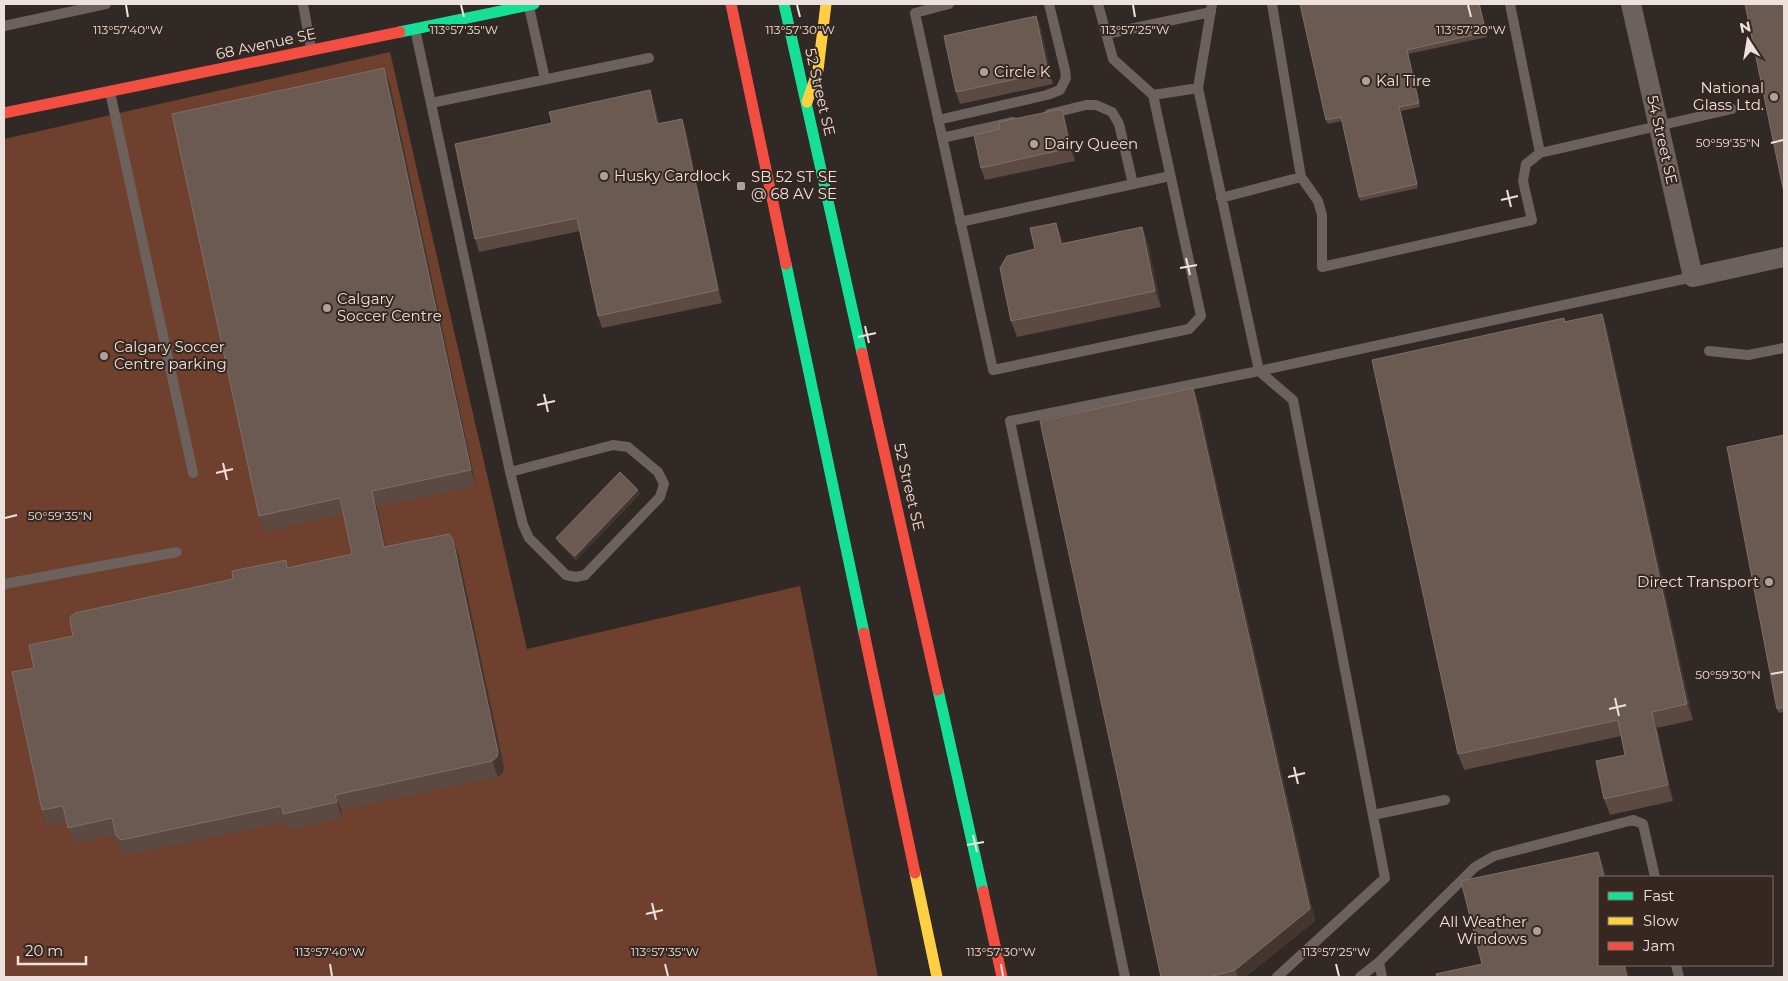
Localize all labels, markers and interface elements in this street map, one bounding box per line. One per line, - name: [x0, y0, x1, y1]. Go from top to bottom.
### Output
- north arrow: [1723, 15, 1773, 65]
- text: N: [1738, 17, 1753, 37]
- text: 113°57'40"W: [93, 22, 163, 37]
- text: 113°57'35"W: [430, 22, 498, 37]
- text: 113°57'30"W: [765, 22, 835, 37]
- text: 113°57'25"W: [1101, 22, 1169, 37]
- text: 113°57'20"W: [1436, 22, 1506, 37]
- street label: 68 Avenue SE: [214, 24, 318, 63]
- street label: 52 Street SE: [801, 46, 840, 138]
- place label: Circle K: [994, 62, 1051, 81]
- marker: Circle K: [978, 66, 990, 78]
- place label: Kal Tire: [1376, 71, 1431, 90]
- marker: Kal Tire: [1360, 75, 1372, 87]
- place label: National Glass Ltd.: [1693, 78, 1764, 114]
- marker: National Glass Ltd.: [1768, 91, 1780, 103]
- street label: 54 Street SE: [1643, 93, 1682, 186]
- place label: Dairy Queen: [1044, 134, 1138, 153]
- text: 50°59'35"N: [1696, 135, 1760, 150]
- marker: Dairy Queen: [1028, 138, 1040, 150]
- place label: Husky Cardlock: [614, 166, 730, 185]
- place label: SB 52 ST SE @ 68 AV SE: [751, 167, 837, 203]
- marker: Husky Cardlock: [598, 170, 610, 182]
- marker: SB 52 ST SE @ 68 AV SE: [735, 180, 747, 192]
- place label: Calgary Soccer Centre: [337, 289, 442, 325]
- marker: Calgary Soccer Centre: [321, 302, 333, 314]
- place label: Calgary Soccer Centre parking: [114, 337, 227, 373]
- marker: Calgary Soccer Centre parking: [98, 350, 110, 362]
- street label: 52 Street SE: [890, 441, 929, 533]
- text: 50°59'35"N: [28, 508, 92, 523]
- place label: Direct Transport: [1637, 572, 1759, 591]
- marker: Direct Transport: [1763, 576, 1775, 588]
- text: 50°59'30"N: [1695, 667, 1761, 682]
- legend: [1598, 876, 1773, 966]
- text: Fast: [1643, 886, 1674, 905]
- text: Slow: [1643, 911, 1679, 930]
- place label: All Weather Windows: [1439, 912, 1527, 948]
- marker: All Weather Windows: [1531, 925, 1543, 937]
- scale bar: [18, 934, 85, 966]
- text: Jam: [1642, 936, 1675, 955]
- text: 20 m: [25, 941, 63, 960]
- text: 113°57'40"W: [295, 944, 365, 959]
- text: 113°57'35"W: [631, 944, 699, 959]
- text: 113°57'30"W: [966, 944, 1036, 959]
- text: 113°57'25"W: [1302, 944, 1370, 959]

